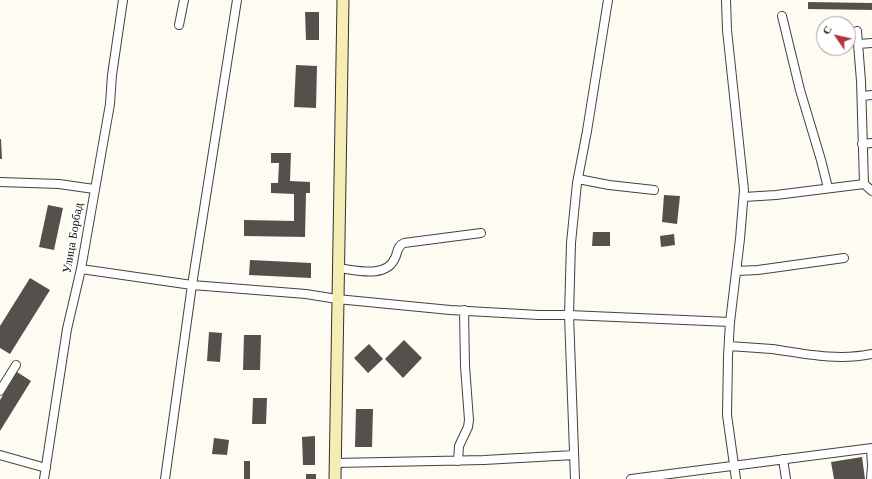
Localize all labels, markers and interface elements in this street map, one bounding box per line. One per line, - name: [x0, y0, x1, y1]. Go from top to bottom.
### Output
- north arrow: [816, 16, 856, 56]
- text: С: [819, 23, 835, 37]
- street label: Улица Борбад: [60, 202, 86, 274]

